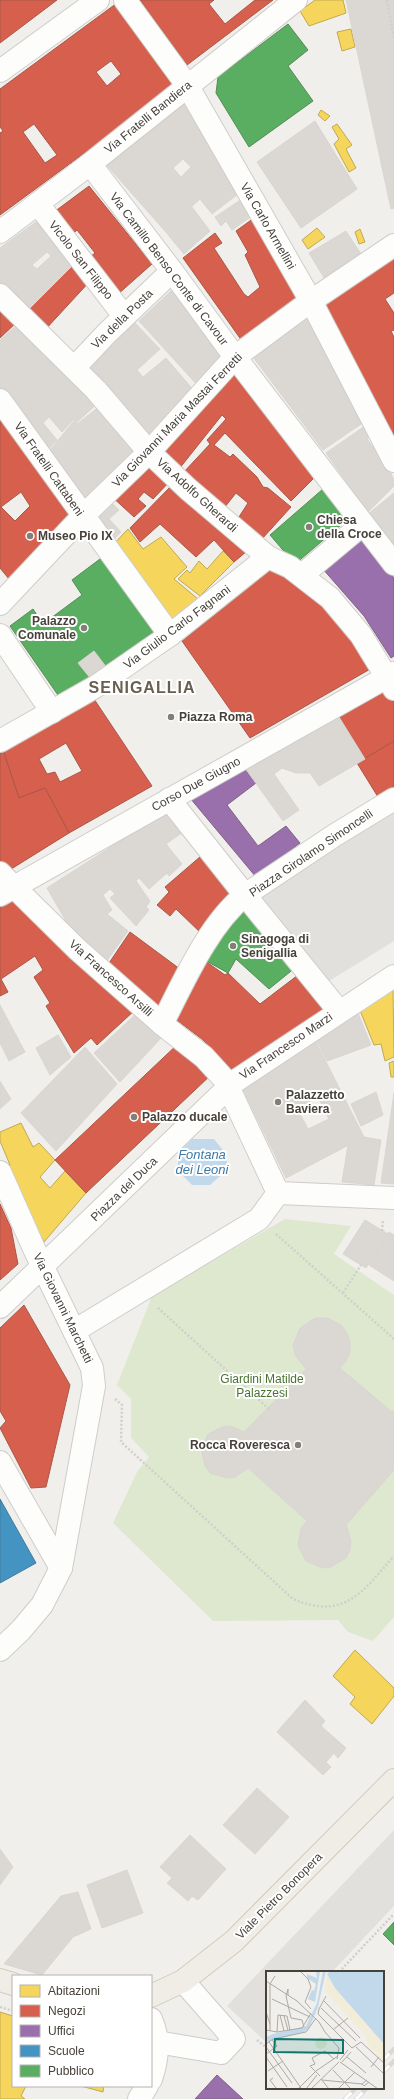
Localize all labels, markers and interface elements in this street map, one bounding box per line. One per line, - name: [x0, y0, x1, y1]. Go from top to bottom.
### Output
- street label: Via Fratelli Bandiera: [102, 77, 195, 156]
- street label: Via Carlo Armellini: [237, 180, 299, 272]
- street label: Via Camillo Benso Conte di Cavour: [107, 190, 231, 348]
- street label: Vicolo San Filippo: [46, 218, 116, 302]
- street label: Via della Posta: [88, 286, 156, 352]
- street label: Via Giovanni Maria Mastai Ferretti: [109, 350, 245, 490]
- street label: Via Fratelli Cattabeni: [11, 419, 87, 519]
- street label: Via Adolfo Gherardi: [154, 455, 240, 535]
- place label: Chiesa della Croce: [317, 513, 382, 541]
- marker: Chiesa della Croce: [304, 522, 314, 532]
- place label: Museo Pio IX: [38, 529, 113, 543]
- marker: Museo Pio IX: [25, 531, 35, 541]
- street label: Via Giulio Carlo Fagnani: [121, 582, 233, 672]
- place label: Palazzo Comunale: [18, 614, 76, 642]
- marker: Palazzo Comunale: [79, 623, 89, 633]
- district label: SENIGALLIA: [89, 679, 195, 696]
- place label: Piazza Roma: [179, 710, 253, 724]
- marker: Piazza Roma: [166, 712, 176, 722]
- street label: Corso Due Giugno: [149, 754, 243, 814]
- street label: Piazza Girolamo Simoncelli: [247, 806, 375, 900]
- place label: Sinagoga di Senigallia: [241, 932, 309, 960]
- street label: Via Francesco Arsilli: [66, 937, 156, 1019]
- marker: Sinagoga di Senigallia: [228, 941, 238, 951]
- street label: Via Francesco Marzi: [237, 1010, 335, 1082]
- place label: Palazzetto Baviera: [286, 1088, 345, 1116]
- marker: Palazzetto Baviera: [273, 1097, 283, 1107]
- place label: Palazzo ducale: [142, 1110, 228, 1124]
- marker: Palazzo ducale: [129, 1112, 139, 1122]
- water label: Fontana dei Leoni: [176, 1147, 229, 1177]
- street label: Piazza del Duca: [88, 1154, 160, 1224]
- street label: Via Giovanni Marchetti: [30, 1251, 96, 1365]
- park label: Giardini Matilde Palazzesi: [220, 1372, 304, 1400]
- place label: Rocca Roveresca: [190, 1438, 290, 1452]
- marker: Rocca Roveresca: [293, 1440, 303, 1450]
- street label: Viale Pietro Bonopera: [233, 1850, 325, 1942]
- inset map: [266, 1971, 384, 2089]
- legend: [12, 1975, 152, 2087]
- text: Abitazioni: [48, 1984, 100, 1998]
- text: Negozi: [48, 2004, 85, 2018]
- text: Uffici: [48, 2024, 74, 2038]
- text: Scuole: [48, 2044, 85, 2058]
- text: Pubblico: [48, 2064, 94, 2078]

